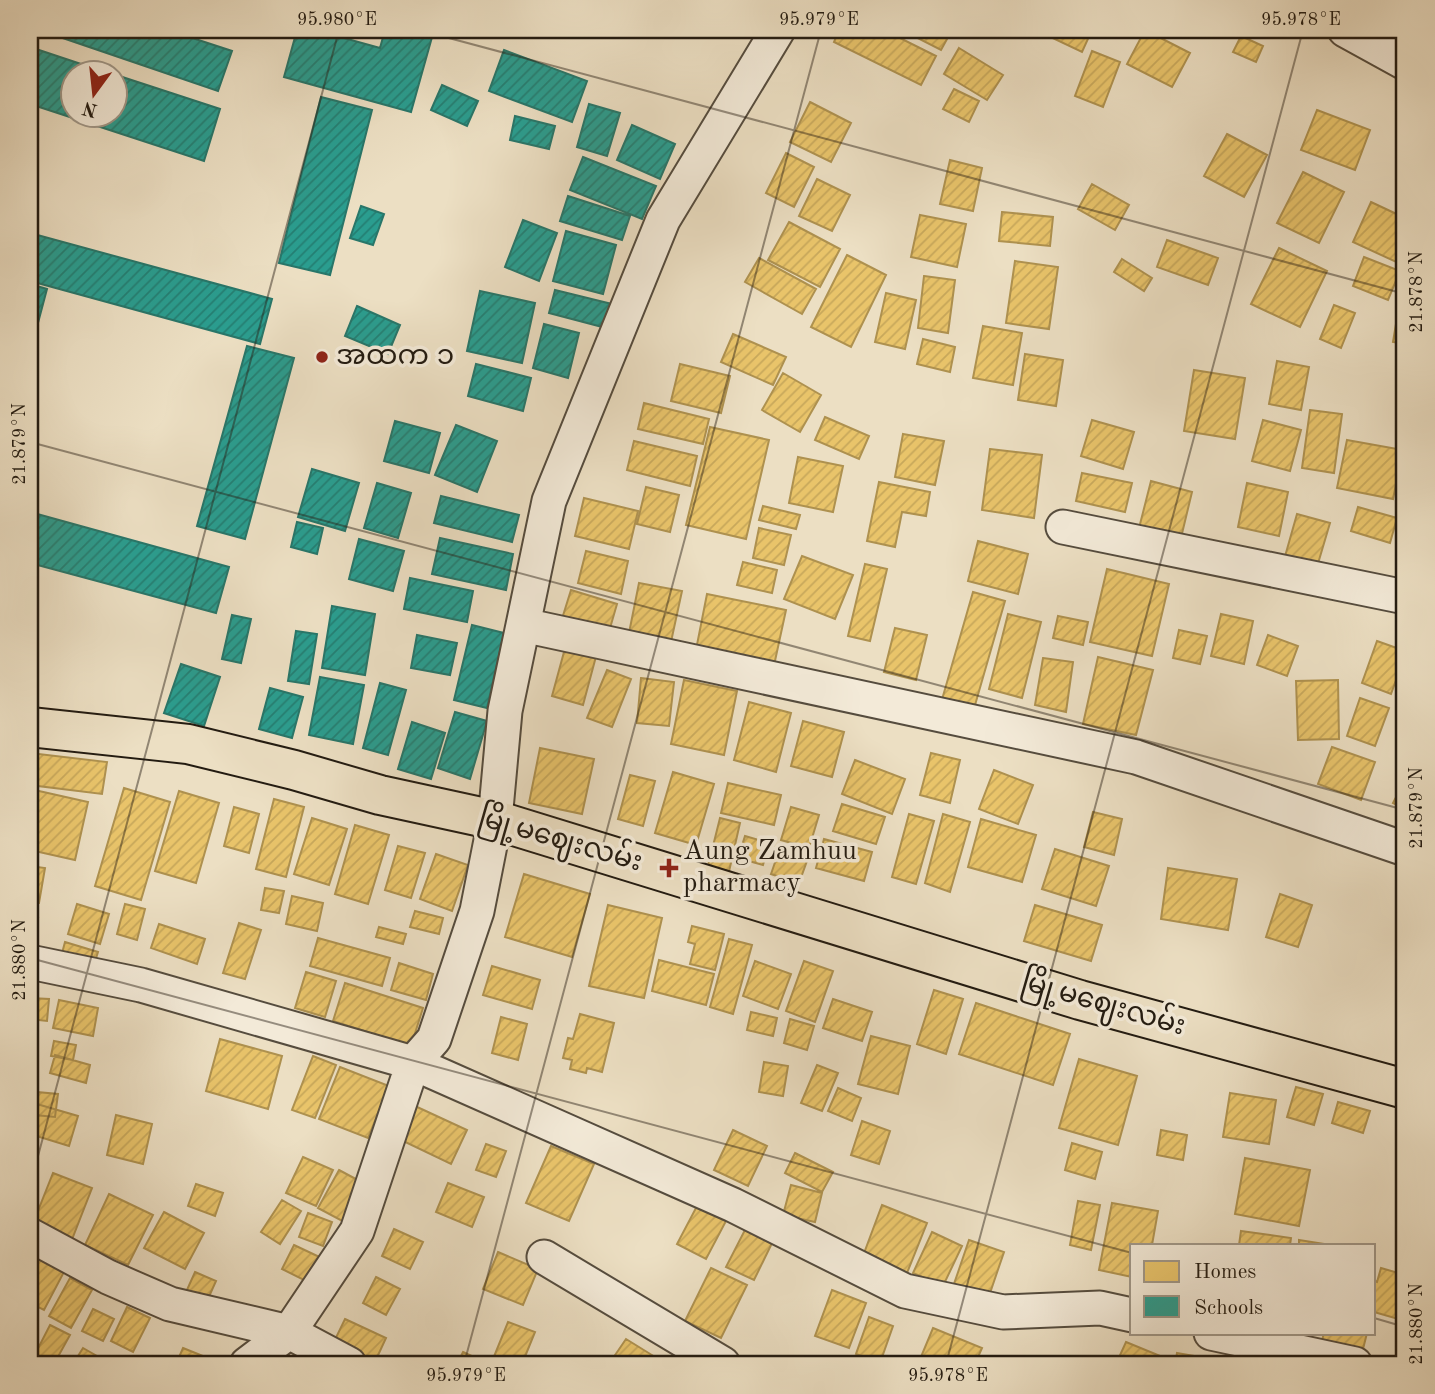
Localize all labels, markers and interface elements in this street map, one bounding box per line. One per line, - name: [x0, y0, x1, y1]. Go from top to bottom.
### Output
- text: 95.980°E: [297, 11, 377, 29]
- text: 95.979°E: [779, 11, 859, 29]
- text: 95.978°E: [1261, 11, 1341, 29]
- north arrow: [60, 60, 130, 130]
- text: N: [80, 97, 100, 119]
- text: 21.878°N: [1408, 251, 1426, 333]
- place label: အထက ၁: [336, 343, 454, 371]
- marker: အထက ၁: [314, 349, 330, 365]
- text: 21.879°N: [11, 403, 29, 485]
- text: 21.879°N: [1408, 767, 1426, 849]
- street label: မြို့မဈေးလမ်း: [473, 798, 647, 883]
- place label: Aung Zamhuu pharmacy: [683, 838, 857, 898]
- marker: Aung Zamhuu pharmacy: [661, 860, 677, 876]
- text: 21.880°N: [11, 919, 29, 1001]
- street label: မြို့မဈေးလမ်း: [1016, 962, 1190, 1047]
- legend: [1130, 1244, 1376, 1334]
- text: Homes: [1194, 1262, 1256, 1283]
- text: 21.880°N: [1408, 1283, 1426, 1365]
- text: Schools: [1194, 1298, 1263, 1319]
- text: 95.979°E: [426, 1367, 506, 1385]
- text: 95.978°E: [908, 1367, 988, 1385]

